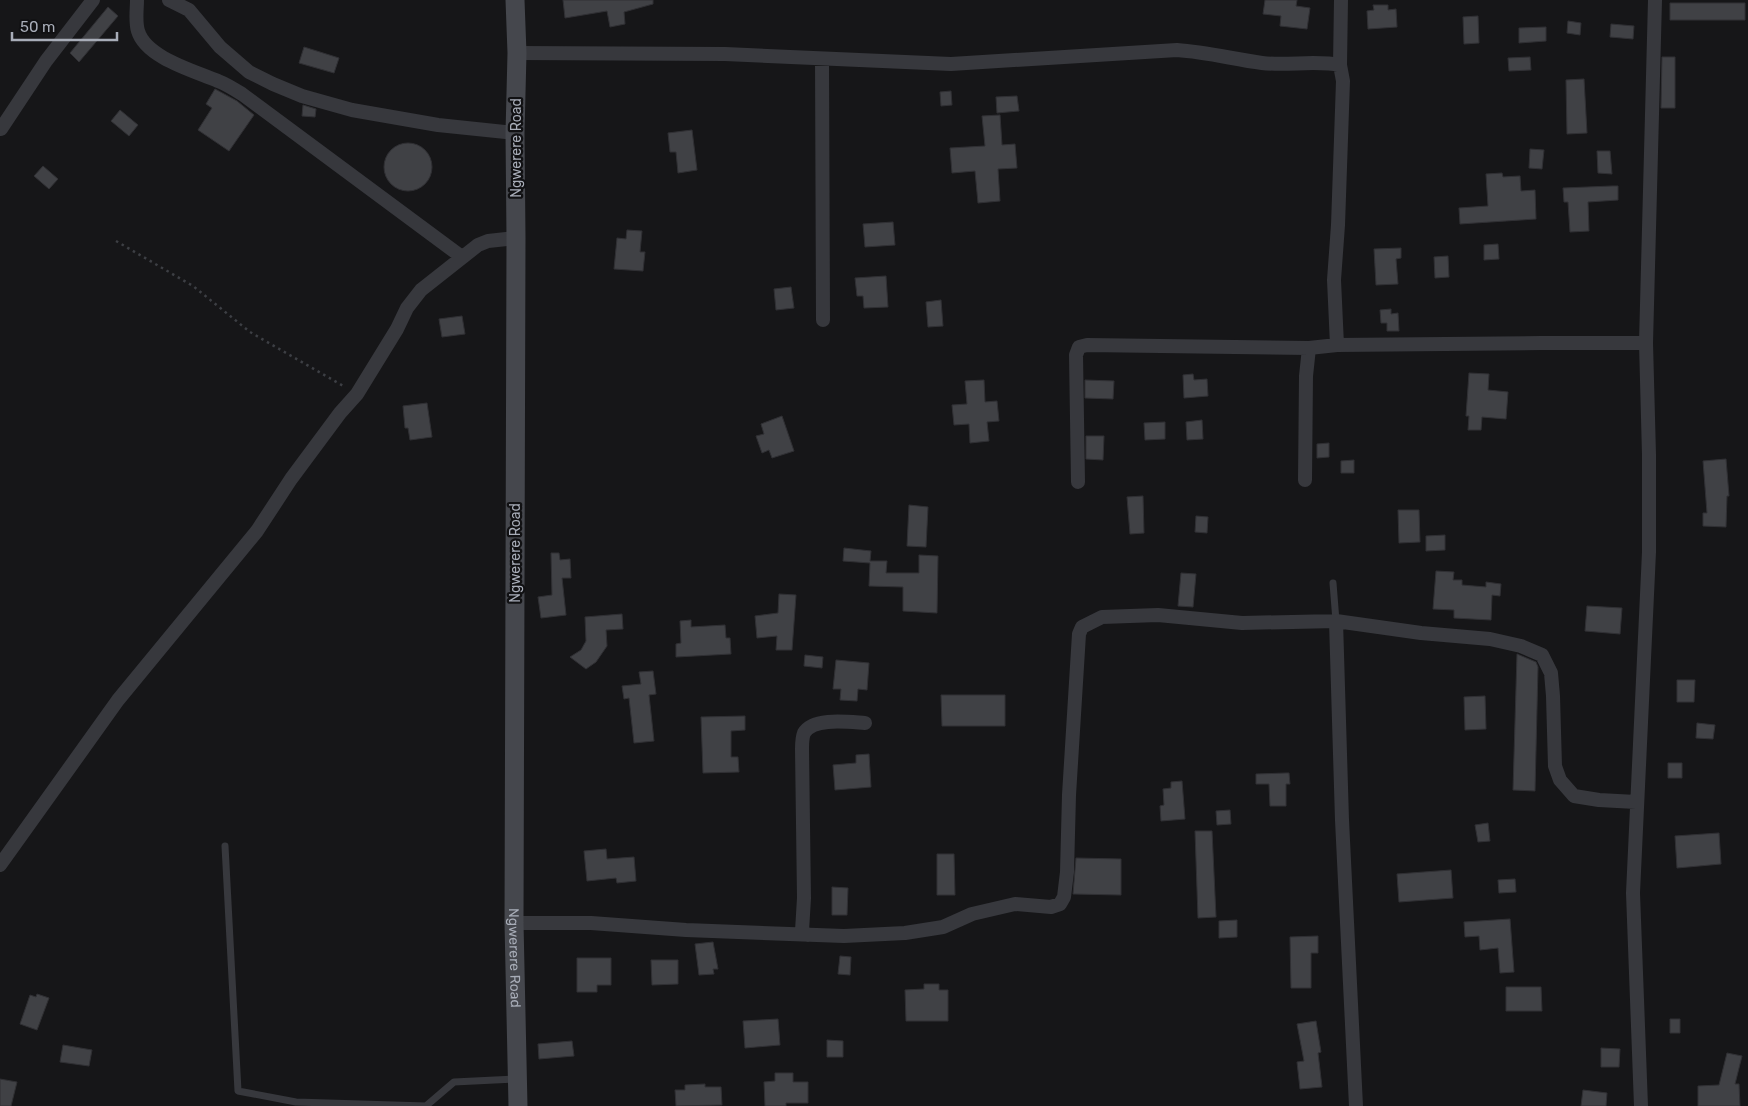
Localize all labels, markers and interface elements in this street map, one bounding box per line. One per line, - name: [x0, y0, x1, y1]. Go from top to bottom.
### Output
- scale bar: [12, 10, 118, 42]
- text: 50 m: [20, 18, 55, 36]
- street label: Ngwerere Road: [508, 98, 525, 198]
- street label: Ngwerere Road: [507, 503, 524, 603]
- street label: Ngwerere Road: [505, 908, 524, 1008]

